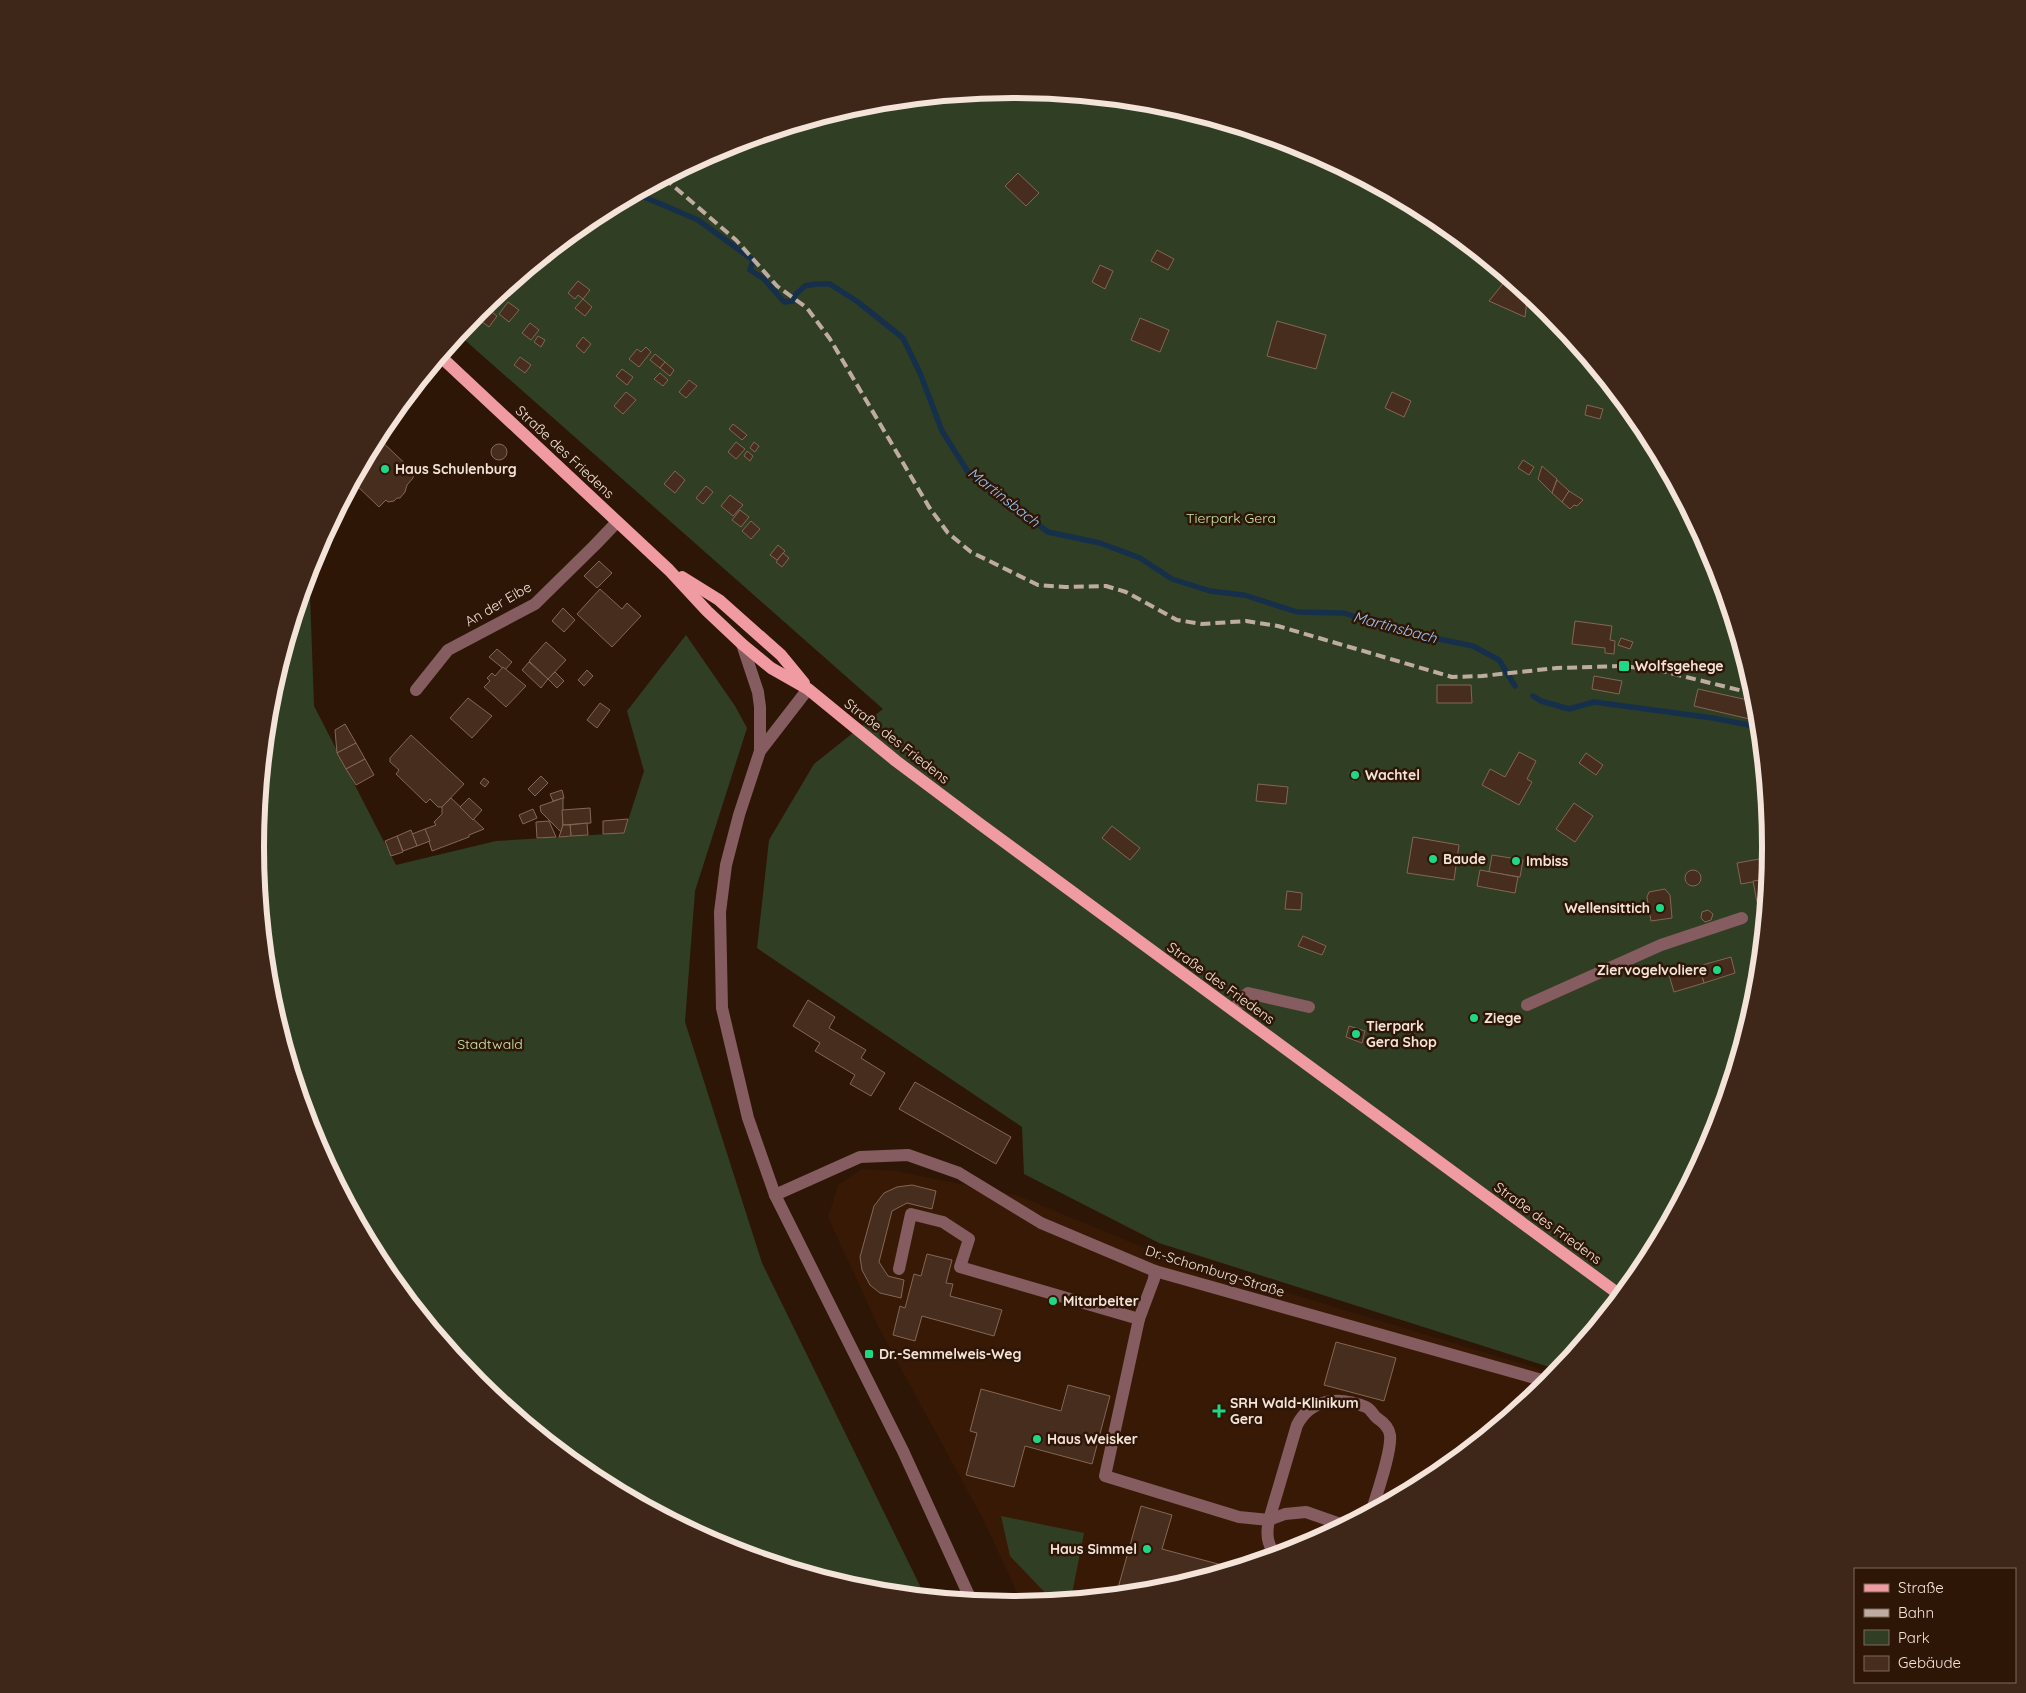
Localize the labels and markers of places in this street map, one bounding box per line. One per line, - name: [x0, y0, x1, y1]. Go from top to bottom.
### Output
- place label: Haus Schulenburg: [395, 460, 517, 478]
- marker: Haus Schulenburg: [379, 463, 391, 475]
- place label: Wolfsgehege: [1635, 657, 1724, 675]
- marker: Wolfsgehege: [1617, 659, 1631, 673]
- place label: Wachtel: [1365, 766, 1420, 784]
- marker: Wachtel: [1349, 769, 1361, 781]
- place label: Baude: [1443, 850, 1486, 868]
- place label: Imbiss: [1526, 852, 1569, 870]
- marker: Baude: [1427, 853, 1439, 865]
- marker: Imbiss: [1510, 855, 1522, 867]
- place label: Wellensittich: [1564, 899, 1650, 917]
- marker: Wellensittich: [1654, 902, 1666, 914]
- place label: Ziervogelvoliere: [1597, 961, 1707, 979]
- marker: Ziervogelvoliere: [1711, 964, 1723, 976]
- place label: Ziege: [1484, 1009, 1521, 1027]
- marker: Ziege: [1468, 1012, 1480, 1024]
- place label: Tierpark Gera Shop: [1366, 1017, 1437, 1051]
- marker: Tierpark Gera Shop: [1350, 1028, 1362, 1040]
- place label: Mitarbeiter: [1063, 1292, 1139, 1310]
- marker: Mitarbeiter: [1047, 1295, 1059, 1307]
- place label: Dr.-Semmelweis-Weg: [879, 1345, 1021, 1363]
- marker: Dr.-Semmelweis-Weg: [863, 1348, 875, 1360]
- place label: SRH Wald-Klinikum Gera: [1230, 1394, 1359, 1428]
- marker: SRH Wald-Klinikum Gera: [1212, 1404, 1226, 1418]
- place label: Haus Weisker: [1047, 1430, 1138, 1448]
- marker: Haus Weisker: [1031, 1433, 1043, 1445]
- place label: Haus Simmel: [1050, 1540, 1137, 1558]
- marker: Haus Simmel: [1141, 1543, 1153, 1555]

